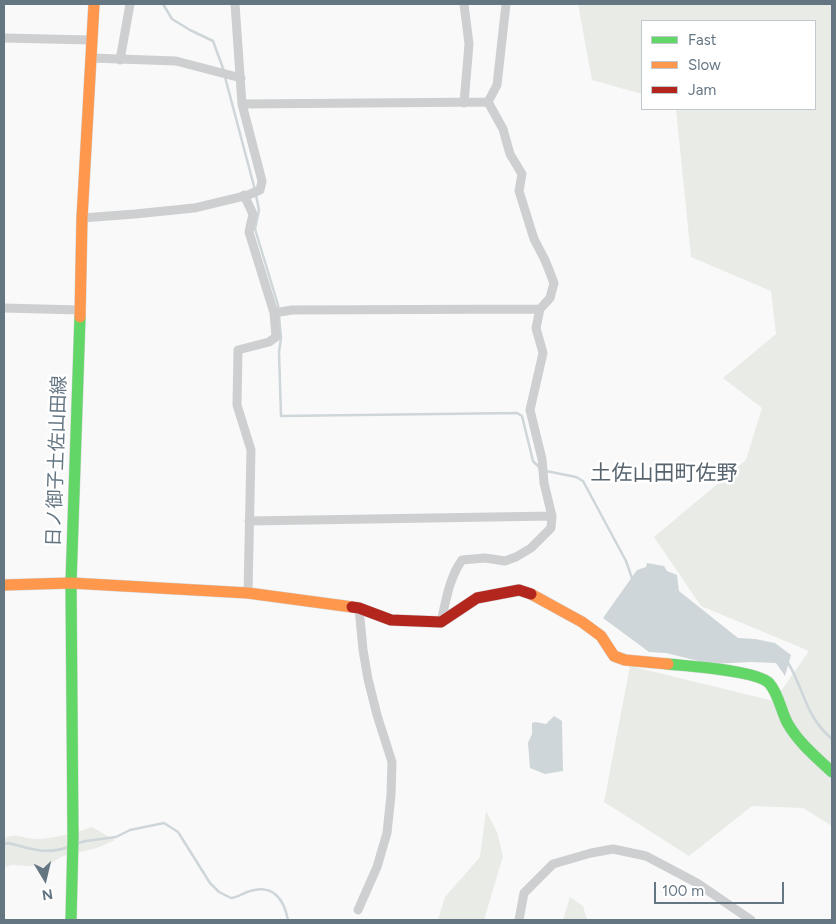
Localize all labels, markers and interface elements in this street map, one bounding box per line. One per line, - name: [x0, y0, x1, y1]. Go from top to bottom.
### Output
- legend: [641, 20, 816, 110]
- text: Fast: [688, 31, 716, 49]
- text: Slow: [688, 56, 721, 74]
- text: Jam: [688, 81, 716, 99]
- street label: 日ノ御子土佐山田線: [43, 375, 71, 547]
- district label: 土佐山田町佐野: [591, 461, 737, 487]
- north arrow: [20, 854, 70, 904]
- scale bar: [656, 872, 786, 904]
- text: 100 m: [662, 882, 704, 900]
- text: N: [41, 885, 54, 904]

